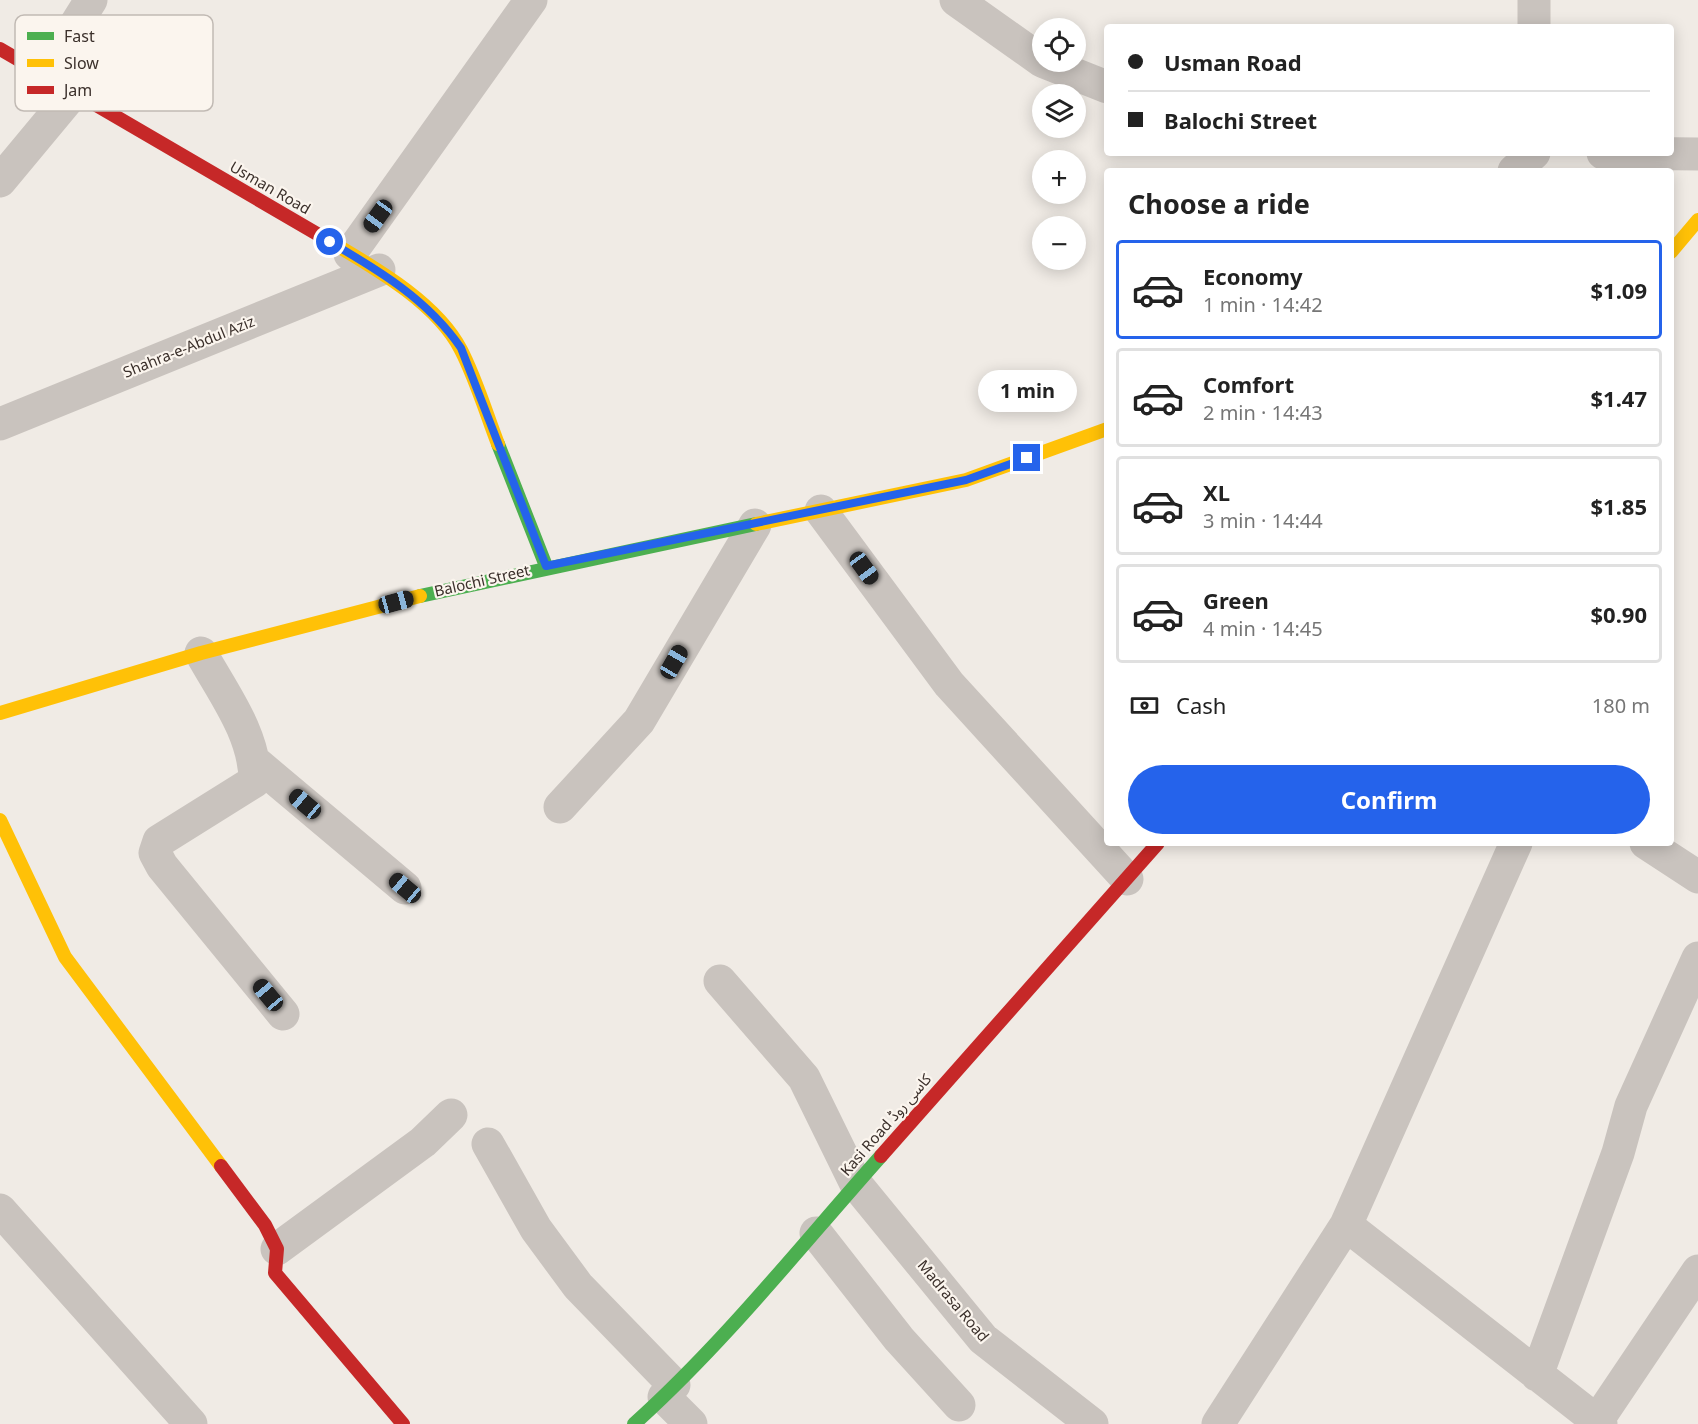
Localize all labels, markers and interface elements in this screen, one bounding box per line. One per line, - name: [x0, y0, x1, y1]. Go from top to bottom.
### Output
- legend: [15, 15, 213, 111]
- map controls: [1032, 18, 1086, 270]
- button: locate: [1032, 18, 1086, 72]
- text: Fast: [64, 25, 95, 47]
- text: Usman Road: [1164, 47, 1302, 77]
- text: Slow: [64, 52, 99, 74]
- text: Jam: [62, 79, 92, 101]
- button: layers: [1032, 84, 1086, 138]
- text: Balochi Street: [1164, 105, 1317, 135]
- button: +: [1032, 150, 1086, 204]
- street label: Usman Road: [227, 156, 314, 218]
- text: Choose a ride: [1128, 185, 1310, 222]
- car: [360, 196, 396, 236]
- button: −: [1032, 216, 1086, 270]
- route start: [316, 228, 343, 255]
- text: Economy: [1203, 261, 1302, 291]
- icon: car: [1131, 263, 1185, 317]
- text: $1.09: [1590, 275, 1647, 305]
- text: 1 min · 14:42: [1203, 291, 1323, 318]
- street label: Shahra-e-Abdul Aziz: [120, 311, 257, 382]
- text: Comfort: [1203, 369, 1294, 399]
- callout: 1 min: [978, 371, 1076, 413]
- icon: car: [1131, 371, 1185, 425]
- text: 1 min: [1000, 377, 1055, 404]
- text: $1.47: [1590, 383, 1647, 413]
- text: 2 min · 14:43: [1203, 399, 1323, 426]
- route end: [1013, 444, 1040, 471]
- text: XL: [1203, 477, 1230, 507]
- icon: car: [1131, 479, 1185, 533]
- text: $1.85: [1590, 491, 1647, 521]
- text: 3 min · 14:44: [1203, 507, 1323, 534]
- car: [846, 548, 882, 588]
- street label: Balochi Street: [432, 559, 532, 601]
- text: Green: [1203, 585, 1269, 615]
- icon: car: [1131, 587, 1185, 641]
- car: [376, 589, 416, 615]
- text: $0.90: [1590, 599, 1647, 629]
- text: 4 min · 14:45: [1203, 615, 1323, 642]
- car: [657, 642, 691, 682]
- icon: cash: [1128, 689, 1161, 722]
- text: Cash: [1176, 690, 1226, 720]
- text: 180 m: [1592, 692, 1650, 719]
- button: Confirm: [1128, 765, 1650, 834]
- car: [285, 786, 325, 822]
- car: [385, 870, 425, 906]
- car: [250, 975, 286, 1015]
- street label: Kasi Road کاسی روڈ: [835, 1068, 936, 1180]
- street label: Madrasa Road: [914, 1255, 994, 1346]

